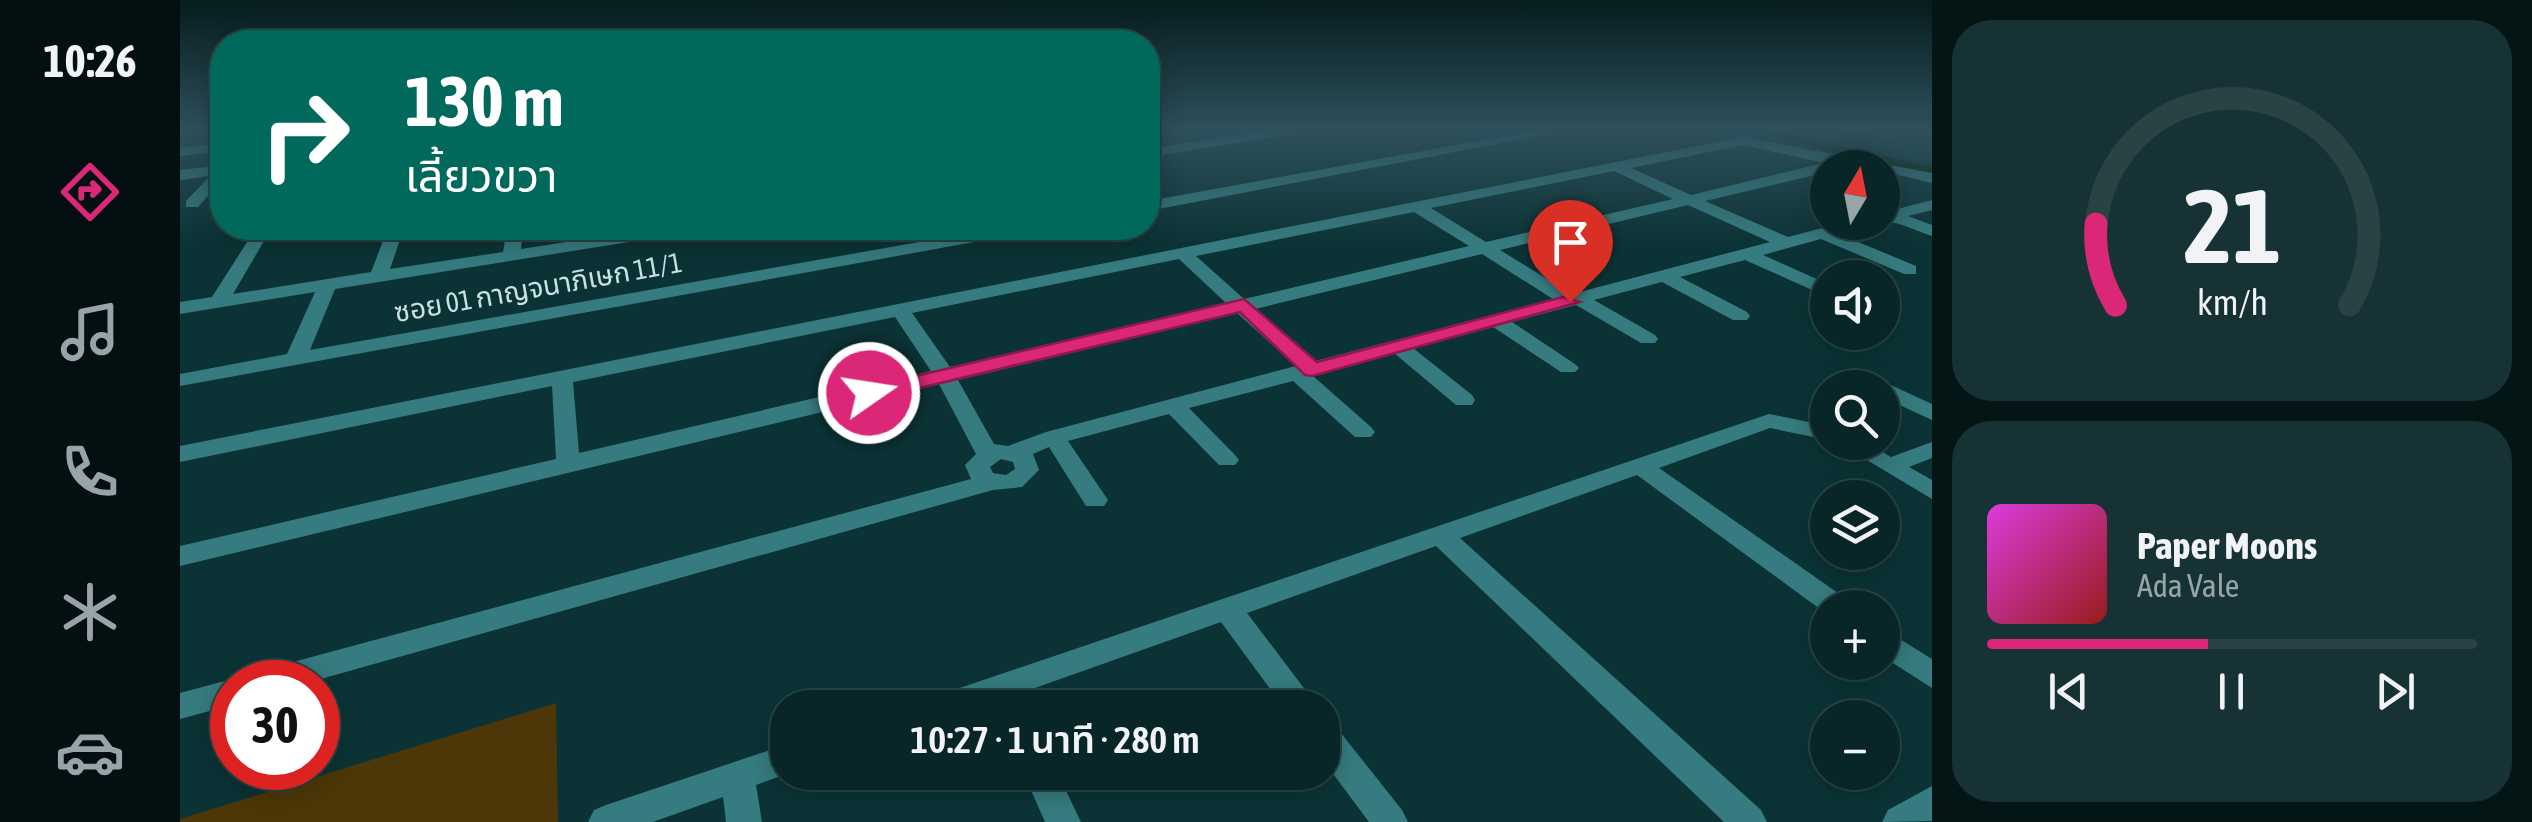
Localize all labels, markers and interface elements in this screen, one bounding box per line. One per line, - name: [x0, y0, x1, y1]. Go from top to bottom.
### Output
- text: 10:26: [43, 35, 137, 87]
- text: 130 m: [405, 61, 564, 141]
- icon: right: [240, 70, 370, 200]
- text: เลี้ยวขวา: [405, 150, 557, 202]
- north arrow: [1810, 150, 1900, 240]
- map controls: [1810, 150, 1900, 790]
- icon: directions: [55, 157, 125, 227]
- text: 21: [2183, 166, 2281, 285]
- pin: [1528, 200, 1613, 303]
- icon: arrive: [1543, 215, 1598, 270]
- street label: ซอย 01 กาญจนาภิเษก 11/1: [392, 246, 684, 328]
- button: sound: [1810, 260, 1900, 350]
- text: km/h: [2197, 282, 2267, 323]
- icon: music: [55, 297, 125, 367]
- position arrow: [817, 341, 921, 445]
- button: search: [1810, 370, 1900, 460]
- icon: phone: [55, 437, 125, 507]
- button: layers: [1810, 480, 1900, 570]
- text: Paper Moons: [2137, 524, 2317, 567]
- text: Ada Vale: [2137, 567, 2239, 604]
- icon: climate: [55, 577, 125, 647]
- button: +: [1810, 590, 1900, 680]
- speed limit sign: 30: [210, 660, 340, 790]
- icon: previous: [2041, 664, 2096, 719]
- icon: pause: [2204, 664, 2259, 719]
- icon: next: [2368, 664, 2423, 719]
- button: −: [1810, 700, 1900, 790]
- icon: car: [55, 717, 125, 787]
- text: 10:27 · 1 นาที · 280 m: [910, 718, 1200, 761]

